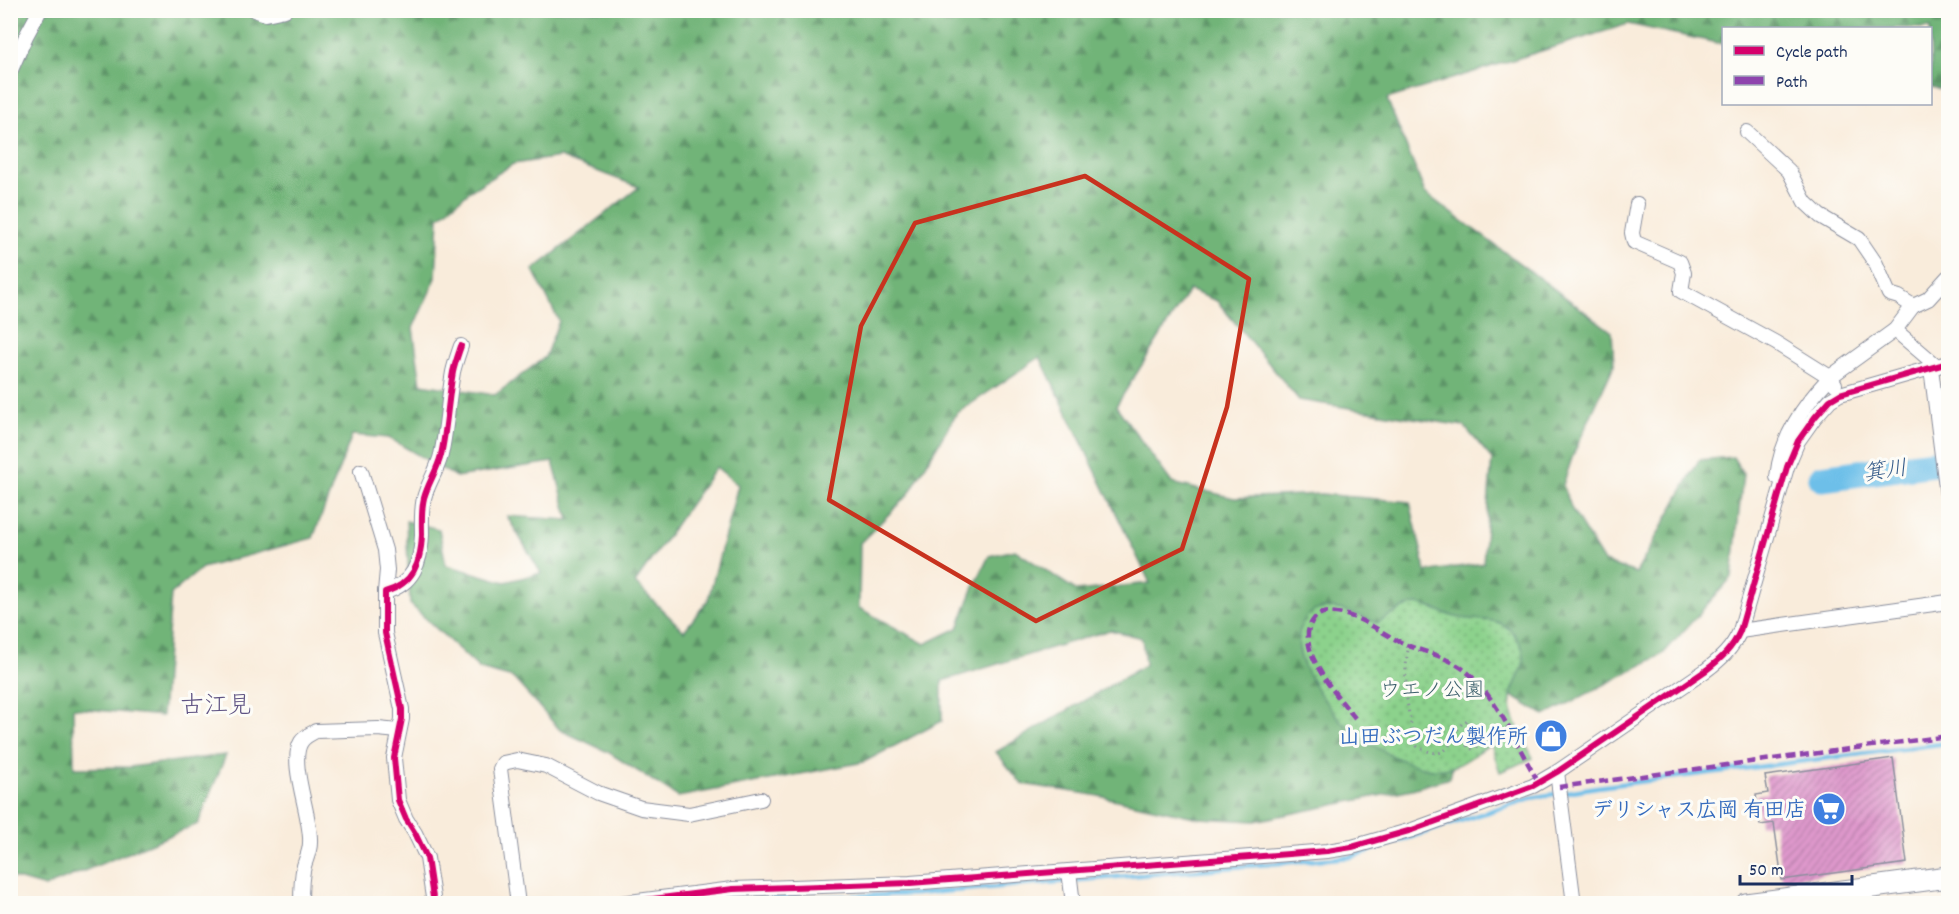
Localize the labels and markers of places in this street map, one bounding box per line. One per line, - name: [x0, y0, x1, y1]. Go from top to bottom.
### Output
- shop icon: 山田ぶつだん製作所: [1533, 718, 1569, 754]
- place label: 山田ぶつだん製作所: [1339, 724, 1528, 754]
- supermarket icon: デリシャス広岡 有田店: [1811, 791, 1847, 827]
- place label: デリシャス広岡 有田店: [1592, 797, 1806, 827]

